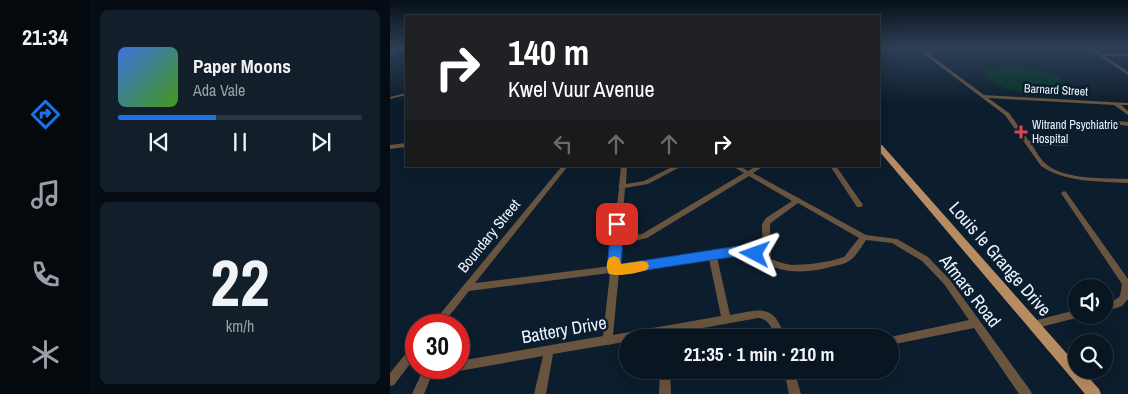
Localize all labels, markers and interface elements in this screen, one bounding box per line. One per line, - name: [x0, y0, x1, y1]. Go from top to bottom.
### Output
- text: 21:34: [22, 22, 68, 52]
- text: 140 m: [508, 29, 589, 76]
- icon: right: [425, 35, 490, 100]
- text: Paper Moons: [193, 53, 291, 79]
- text: Kwel Vuur Avenue: [508, 74, 654, 104]
- text: Ada Vale: [193, 79, 245, 101]
- street label: Barnard Street: [1024, 80, 1089, 100]
- icon: directions: [28, 97, 63, 132]
- place label: Witrand Psychiatric Hospital: [1032, 117, 1118, 147]
- marker: Witrand Psychiatric Hospital: [1014, 125, 1028, 139]
- icon: previous: [145, 128, 173, 156]
- icon: pause: [226, 128, 254, 156]
- icon: next: [307, 128, 335, 156]
- icon: left: [549, 130, 577, 158]
- icon: ahead: [602, 130, 630, 158]
- icon: ahead: [655, 130, 683, 158]
- icon: right: [708, 130, 736, 158]
- icon: music: [28, 177, 63, 212]
- street label: Boundary Street: [452, 194, 525, 277]
- street label: Louis le Grange Drive: [944, 196, 1057, 321]
- pin: [596, 203, 638, 245]
- icon: arrive: [603, 210, 631, 238]
- position arrow: [728, 227, 780, 279]
- text: 22: [210, 239, 270, 326]
- street label: Afmars Road: [933, 248, 1007, 332]
- icon: phone: [28, 257, 63, 292]
- map controls: [1068, 279, 1113, 379]
- button: sound: [1068, 279, 1113, 324]
- street label: Battery Drive: [519, 310, 608, 349]
- speed limit sign: 30: [405, 314, 470, 379]
- text: km/h: [226, 315, 254, 337]
- button: search: [1068, 334, 1113, 379]
- icon: climate: [28, 337, 63, 372]
- text: 21:35 · 1 min · 210 m: [684, 341, 834, 367]

